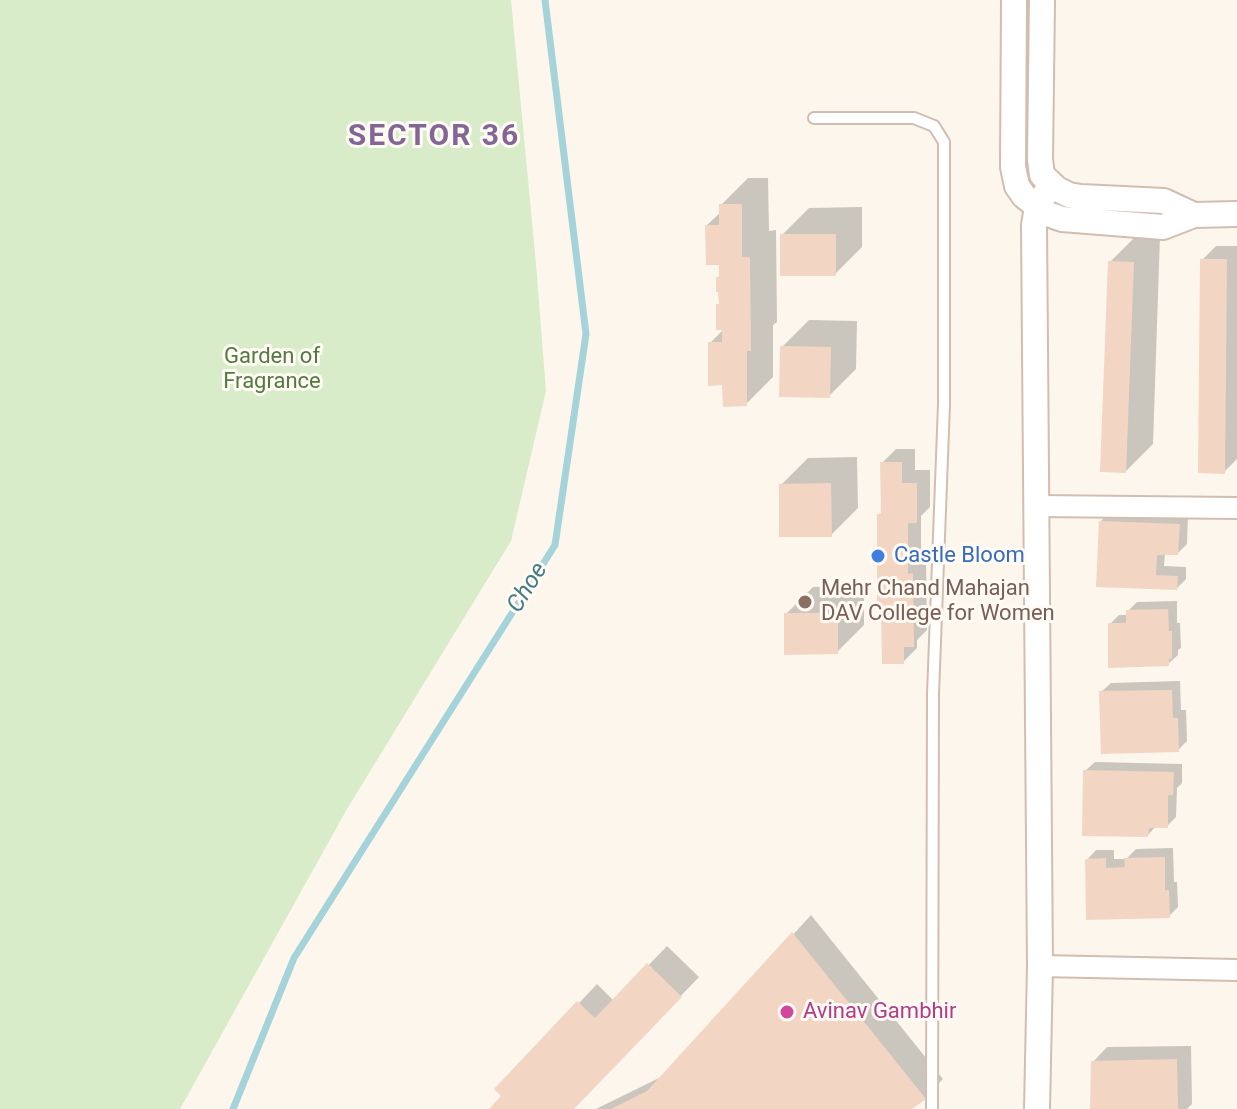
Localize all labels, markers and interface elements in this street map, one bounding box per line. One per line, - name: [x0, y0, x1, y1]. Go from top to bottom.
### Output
- district label: SECTOR 36: [348, 119, 520, 155]
- park label: Garden of Fragrance: [223, 344, 321, 396]
- place label: Castle Bloom: [894, 543, 1025, 569]
- marker: Castle Bloom: [869, 547, 887, 565]
- water label: Choe: [502, 558, 554, 618]
- place label: Mehr Chand Mahajan DAV College for Women: [821, 576, 1055, 628]
- marker: Mehr Chand Mahajan DAV College for Women: [796, 593, 814, 611]
- place label: Avinav Gambhir: [803, 999, 956, 1025]
- marker: Avinav Gambhir: [778, 1003, 796, 1021]

